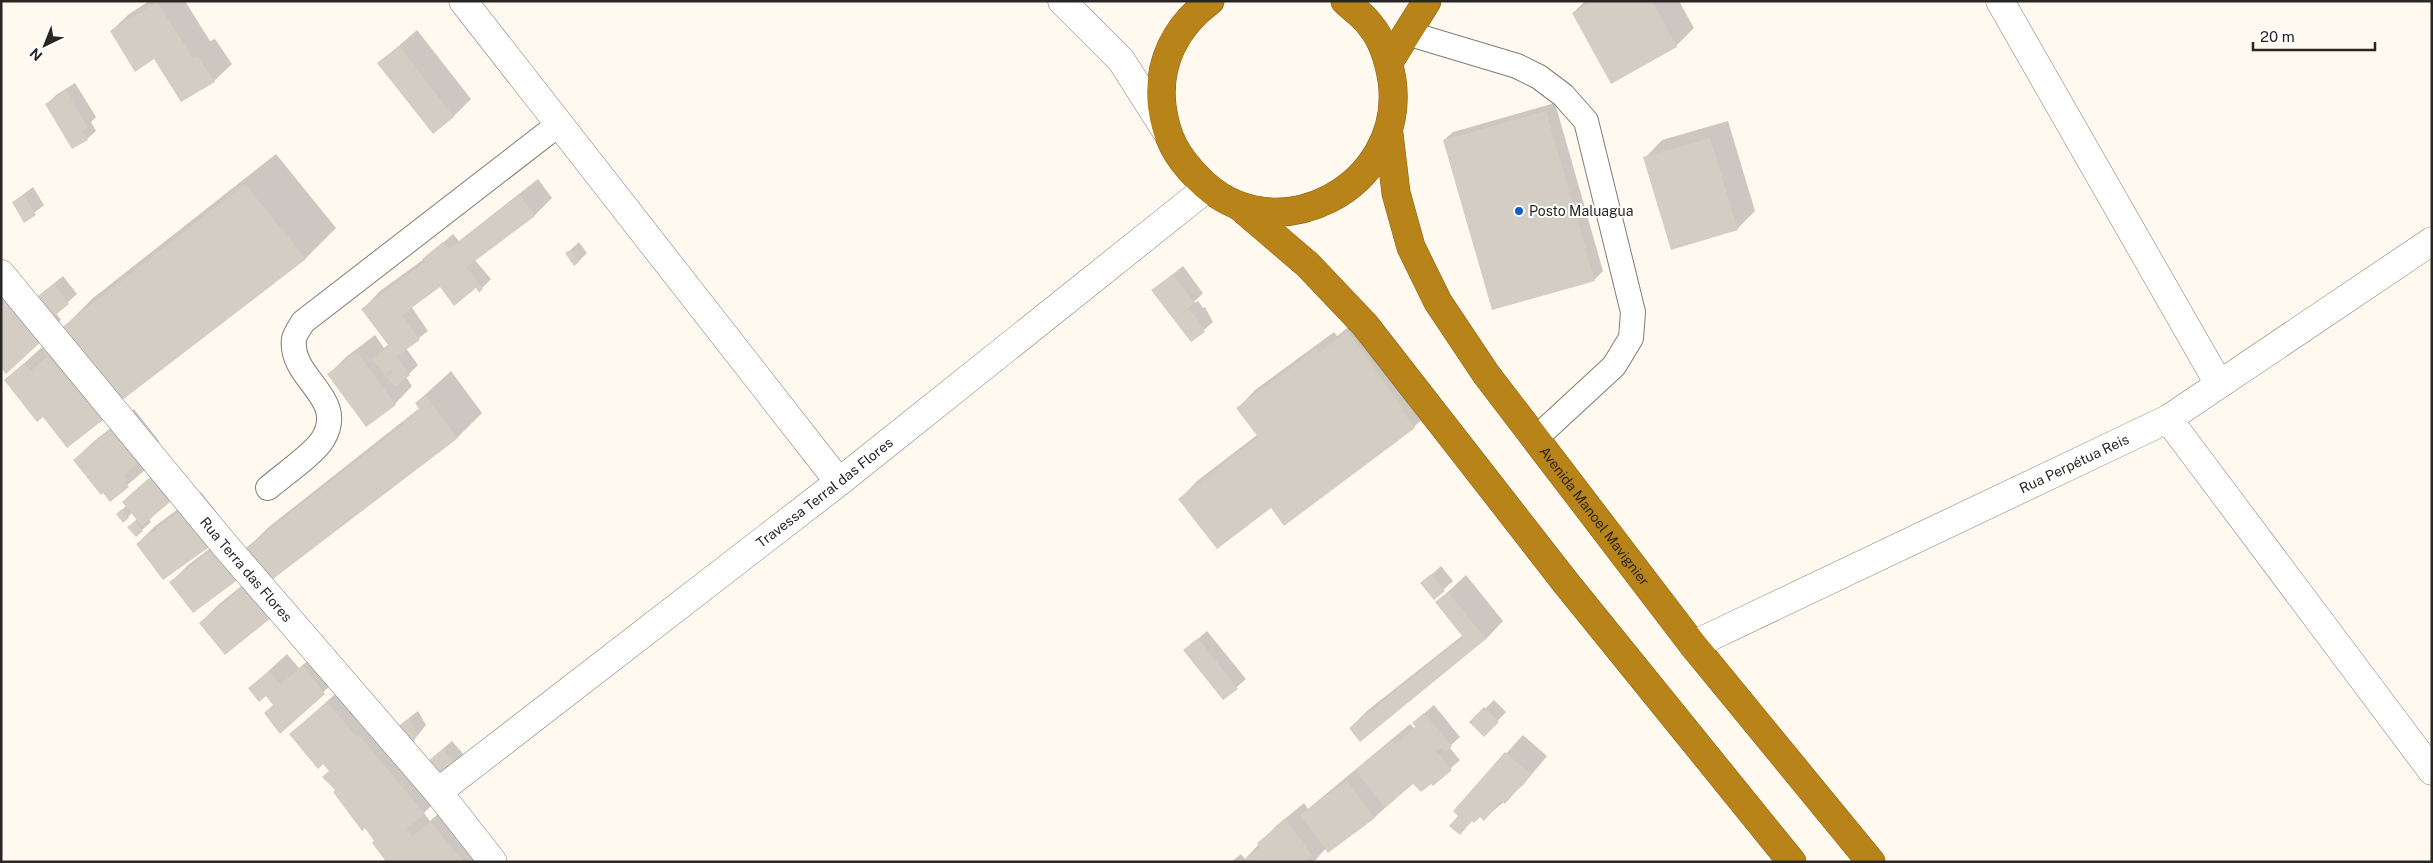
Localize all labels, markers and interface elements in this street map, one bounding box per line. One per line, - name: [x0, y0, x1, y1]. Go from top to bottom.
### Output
- north arrow: [20, 20, 70, 70]
- scale bar: [2253, 20, 2376, 52]
- text: 20 m: [2260, 28, 2295, 45]
- text: N: [27, 45, 46, 64]
- place label: Posto Maluagua: [1529, 203, 1633, 219]
- marker: Posto Maluagua: [1513, 205, 1525, 217]
- street label: Rua Perpétua Reis: [2017, 431, 2131, 497]
- street label: Travessa Terral das Flores: [753, 434, 896, 551]
- street label: Avenida Manoel Mavignier: [1536, 443, 1653, 589]
- street label: Rua Terra das Flores: [197, 514, 295, 625]

